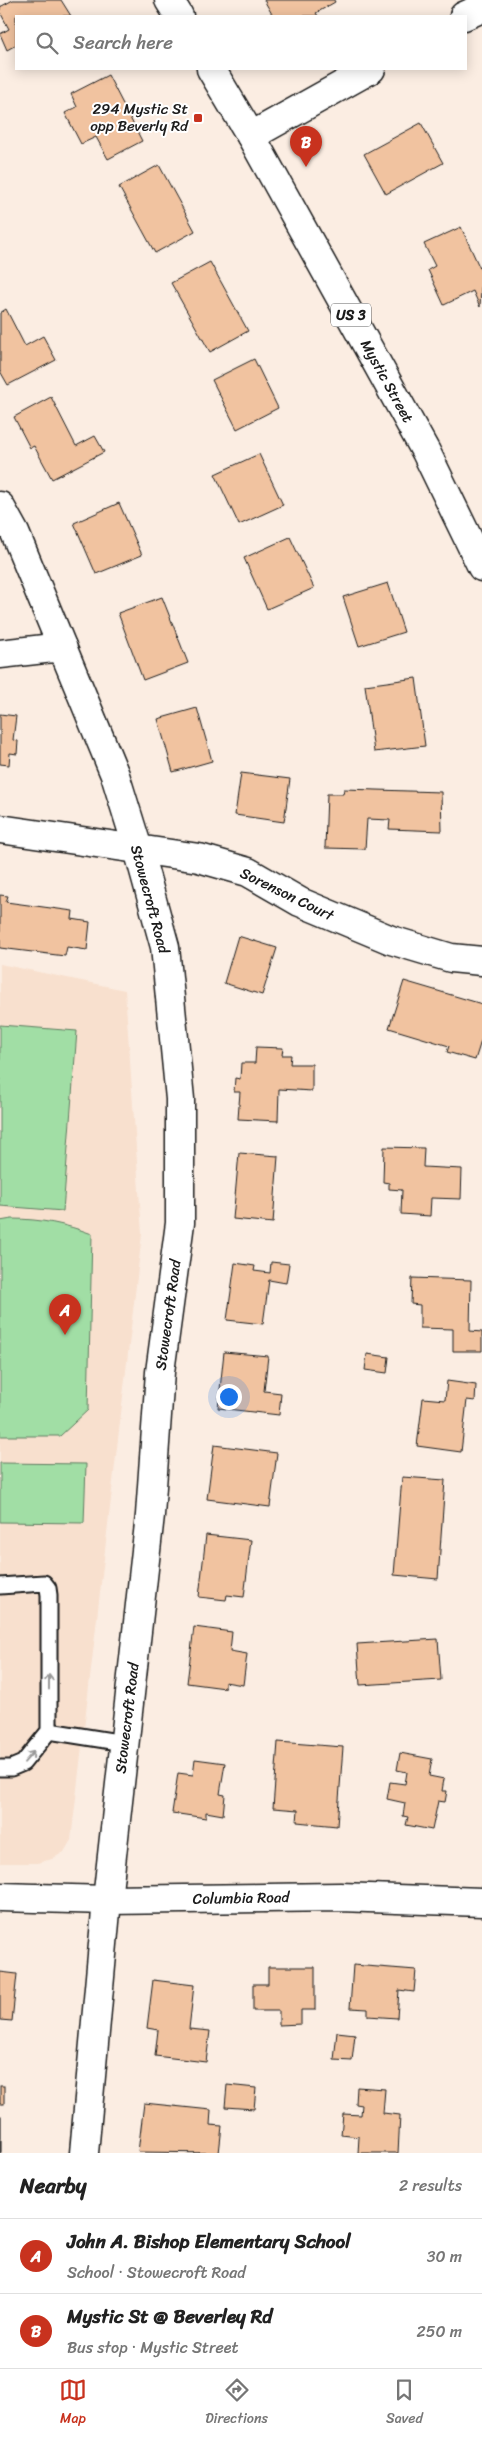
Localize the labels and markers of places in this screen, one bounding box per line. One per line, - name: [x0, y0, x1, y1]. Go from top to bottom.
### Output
- place label: 294 Mystic St opp Beverly Rd: [90, 96, 189, 139]
- marker: 294 Mystic St opp Beverly Rd: [192, 112, 204, 124]
- pin: B: [290, 126, 322, 167]
- pin: A: [49, 1294, 81, 1335]

